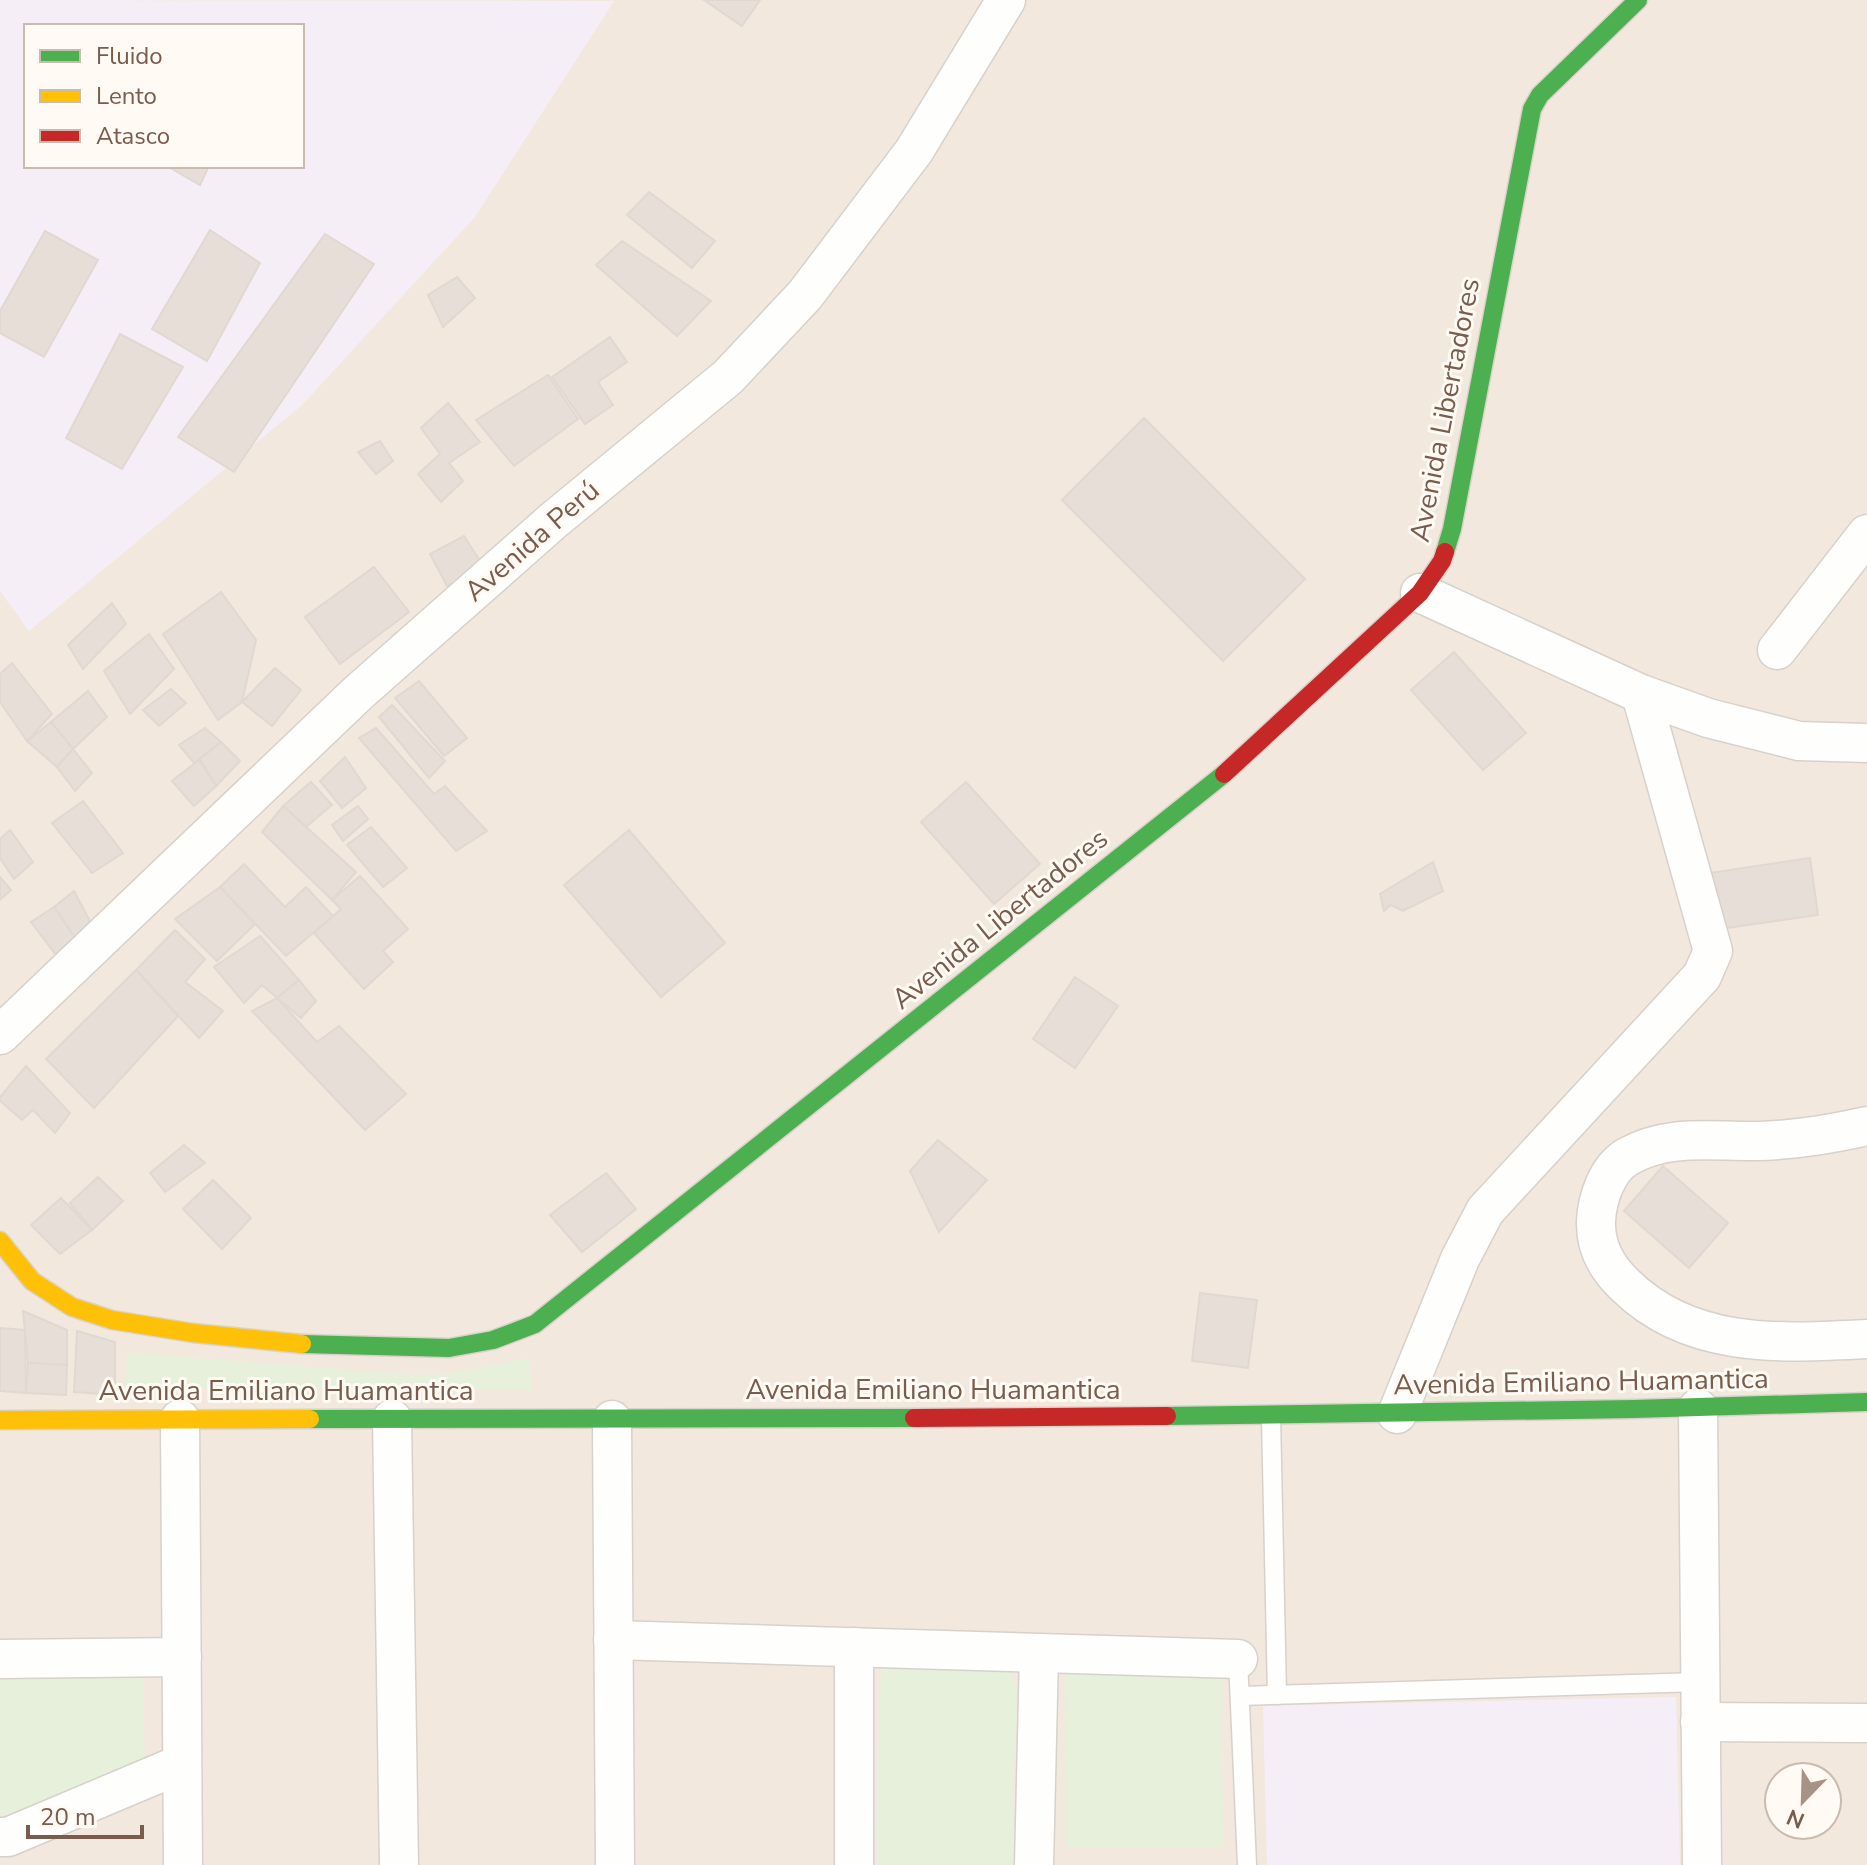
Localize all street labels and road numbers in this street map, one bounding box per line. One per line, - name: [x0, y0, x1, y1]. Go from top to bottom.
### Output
- street label: Avenida Libertadores: [1401, 275, 1489, 545]
- street label: Avenida Perú: [456, 472, 608, 610]
- street label: Avenida Libertadores: [884, 820, 1116, 1018]
- street label: Avenida Emiliano Huamantica: [1393, 1360, 1769, 1404]
- street label: Avenida Emiliano Huamantica: [745, 1371, 1121, 1409]
- street label: Avenida Emiliano Huamantica: [98, 1372, 474, 1410]

